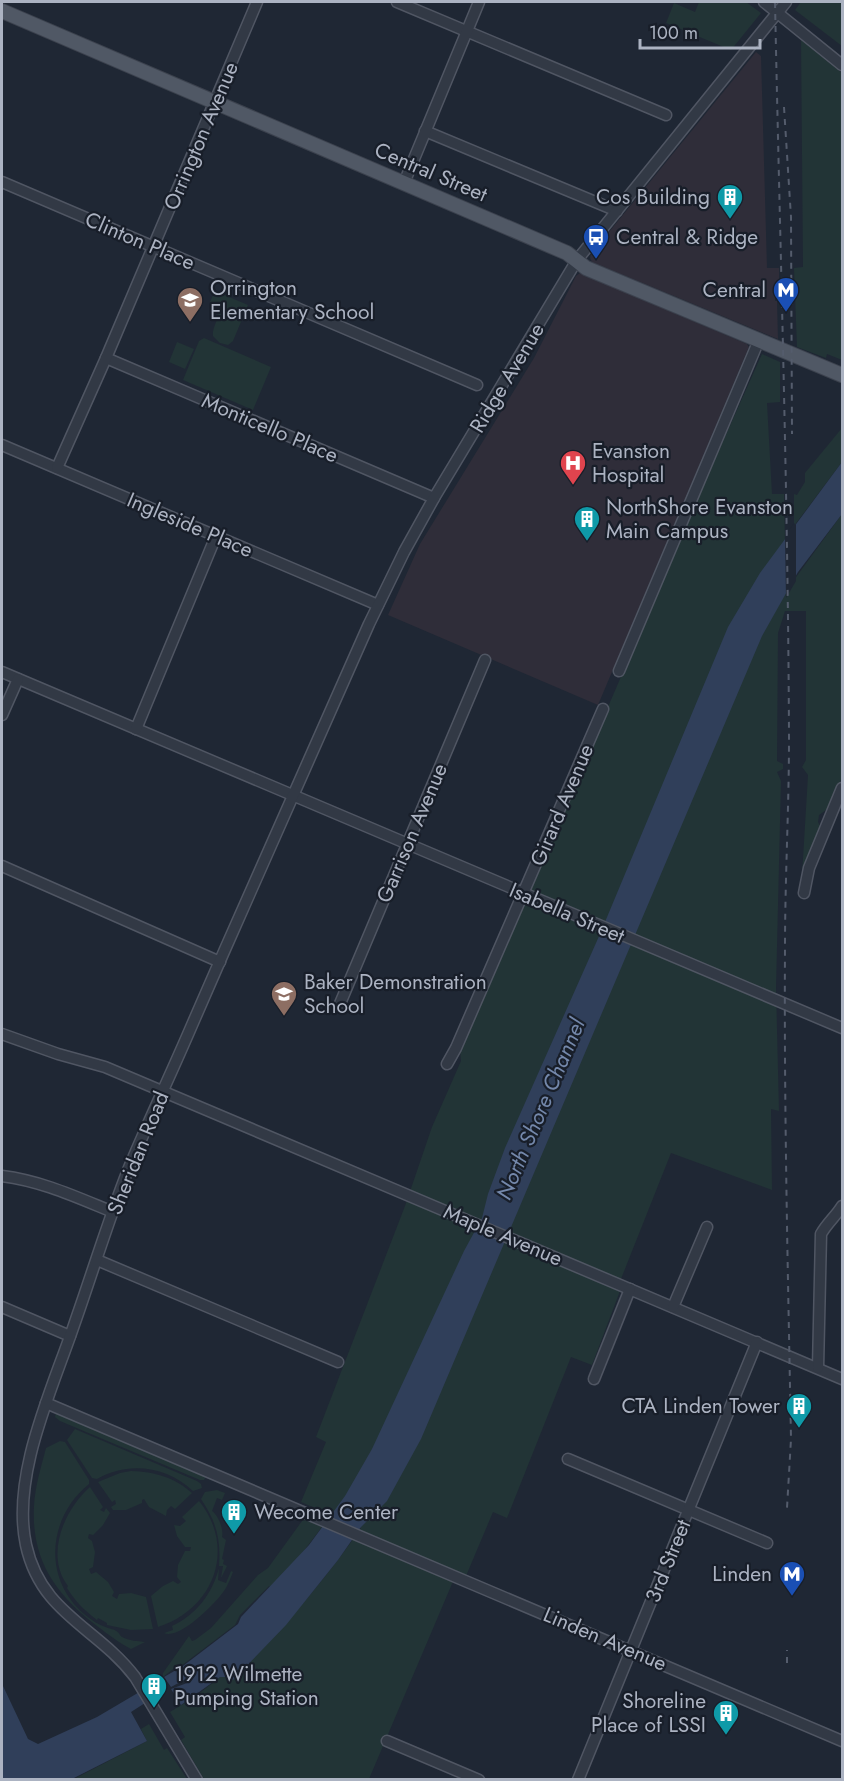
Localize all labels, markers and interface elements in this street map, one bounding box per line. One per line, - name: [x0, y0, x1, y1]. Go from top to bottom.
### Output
- scale bar: [640, 12, 760, 50]
- text: 100 m: [649, 20, 698, 46]
- street label: Orrington Avenue: [156, 57, 246, 215]
- street label: Central Street: [370, 135, 492, 209]
- place label: Cos Building: [596, 182, 710, 212]
- building icon: Cos Building: [715, 182, 745, 220]
- street label: Clinton Place: [80, 204, 200, 278]
- bus stop icon: Central & Ridge: [581, 222, 611, 260]
- place label: Central & Ridge: [616, 222, 758, 252]
- place label: Orrington Elementary School: [210, 273, 374, 327]
- place label: Central: [703, 275, 766, 305]
- metro station icon: Central: [771, 275, 801, 313]
- school or university icon: Orrington Elementary School: [175, 285, 205, 323]
- street label: Ridge Avenue: [462, 317, 552, 439]
- street label: Monticello Place: [197, 386, 343, 470]
- place label: Evanston Hospital: [592, 436, 670, 490]
- hospital icon: Evanston Hospital: [558, 448, 588, 486]
- street label: Ingleside Place: [122, 485, 258, 565]
- place label: NorthShore Evanston Main Campus: [606, 492, 793, 546]
- building icon: NorthShore Evanston Main Campus: [572, 504, 602, 542]
- street label: Girard Avenue: [523, 739, 601, 871]
- street label: Garrison Avenue: [369, 758, 455, 907]
- street label: Isabella Street: [505, 875, 629, 951]
- place label: Baker Demonstration School: [304, 967, 487, 1021]
- school or university icon: Baker Demonstration School: [269, 979, 299, 1017]
- water label: North Shore Channel: [487, 1012, 593, 1205]
- street label: Sheridan Road: [100, 1087, 176, 1219]
- street label: Maple Avenue: [439, 1196, 567, 1274]
- place label: CTA Linden Tower: [622, 1391, 781, 1421]
- building icon: CTA Linden Tower: [784, 1391, 814, 1429]
- building icon: Wecome Center: [219, 1497, 249, 1535]
- place label: Wecome Center: [254, 1497, 399, 1527]
- street label: 3rd Street: [638, 1515, 698, 1607]
- place label: Linden: [712, 1559, 772, 1589]
- metro station icon: Linden: [777, 1559, 807, 1597]
- street label: Linden Avenue: [539, 1600, 672, 1679]
- place label: 1912 Wilmette Pumping Station: [174, 1659, 319, 1713]
- building icon: 1912 Wilmette Pumping Station: [139, 1671, 169, 1709]
- place label: Shoreline Place of LSSI: [591, 1686, 706, 1740]
- building icon: Shoreline Place of LSSI: [711, 1698, 741, 1736]

